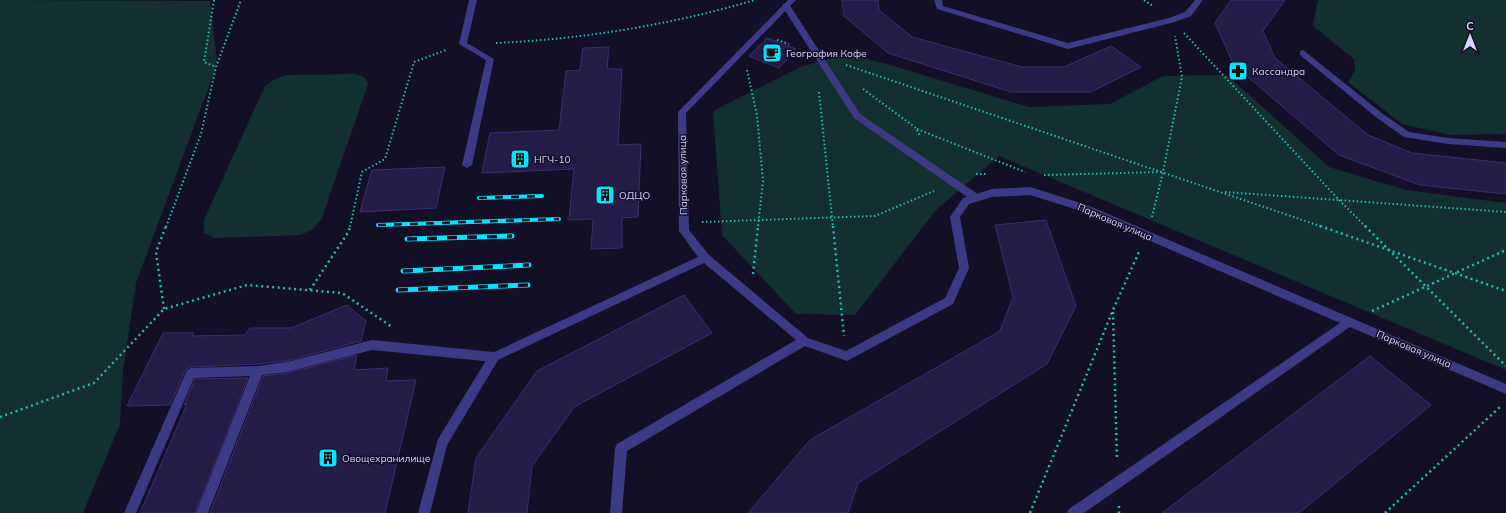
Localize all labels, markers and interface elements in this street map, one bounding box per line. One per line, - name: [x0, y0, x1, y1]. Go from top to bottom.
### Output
- north arrow: [1450, 16, 1490, 56]
- text: С: [1466, 19, 1474, 33]
- cafe icon: География Кофе: [761, 42, 783, 64]
- place label: География Кофе: [786, 47, 867, 60]
- pharmacy icon: Кассандра: [1227, 60, 1249, 82]
- place label: Кассандра: [1252, 65, 1305, 78]
- street label: Парковая улица: [676, 135, 690, 215]
- building icon: НГЧ-10: [509, 148, 531, 170]
- place label: НГЧ-10: [534, 153, 570, 166]
- building icon: ОДЦО: [594, 184, 616, 206]
- place label: ОДЦО: [619, 189, 651, 202]
- street label: Парковая улица: [1076, 200, 1154, 244]
- street label: Парковая улица: [1375, 327, 1453, 371]
- building icon: Овощехранилище: [317, 447, 339, 469]
- place label: Овощехранилище: [342, 452, 431, 465]

